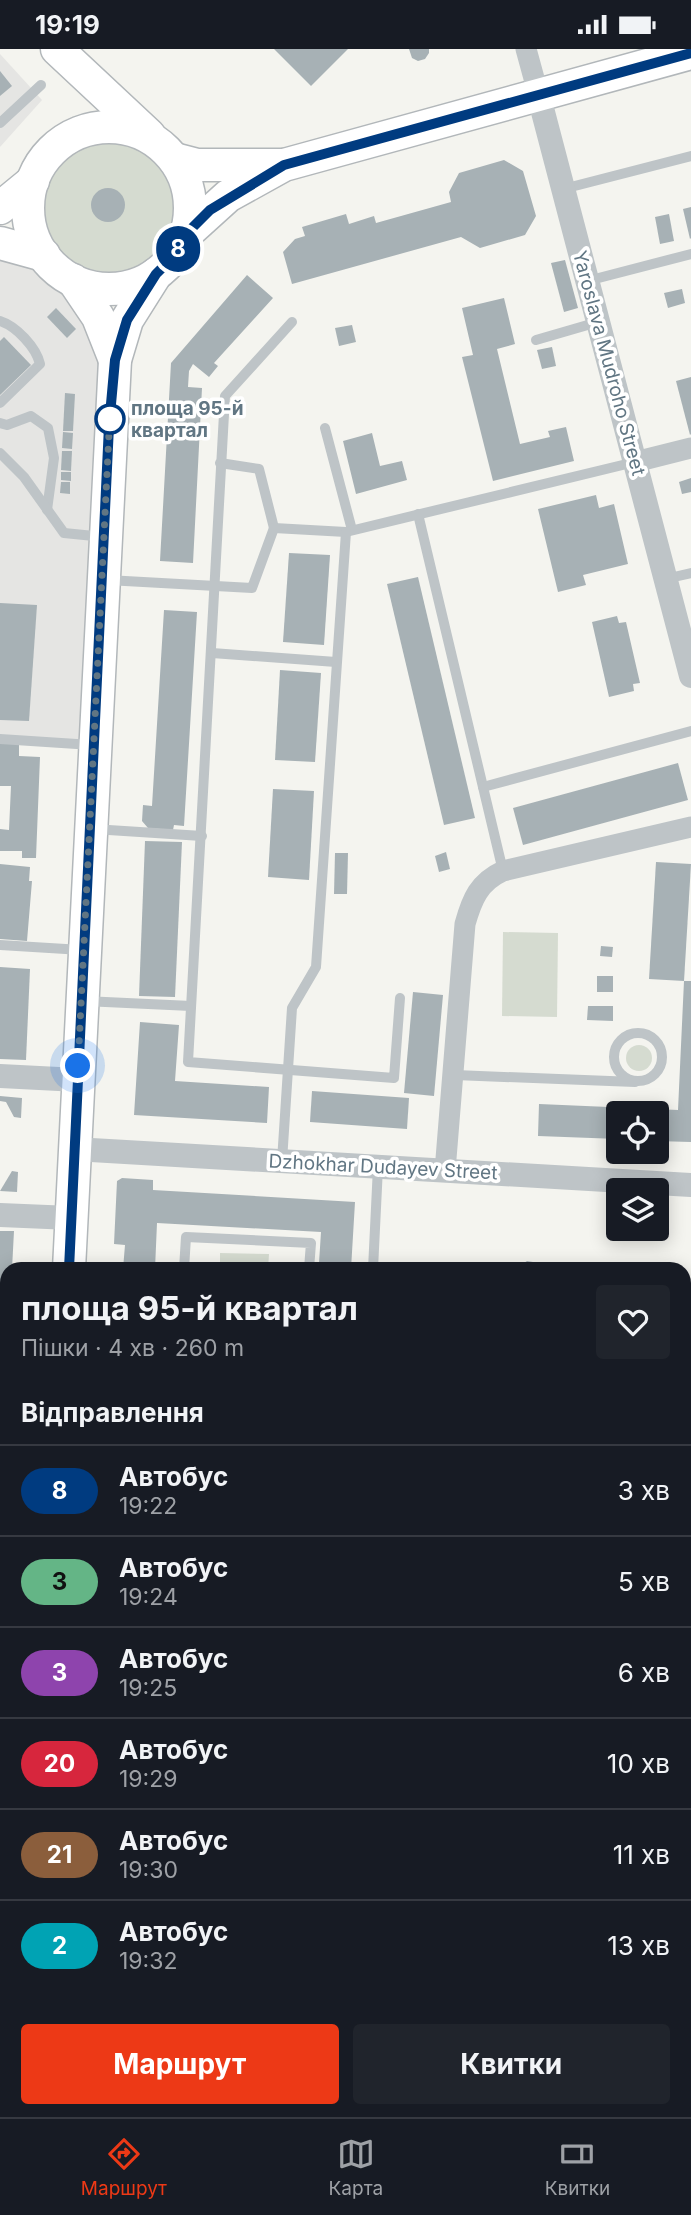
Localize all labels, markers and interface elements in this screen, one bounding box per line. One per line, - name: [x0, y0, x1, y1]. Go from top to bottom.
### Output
- text: 19:19: [35, 9, 100, 40]
- line badge: 8: [155, 226, 201, 272]
- text: 8: [170, 234, 186, 263]
- street label: Yaroslava Mudroho Street: [568, 248, 650, 478]
- place label: площа 95-й квартал: [131, 397, 243, 442]
- marker: площа 95-й квартал: [95, 404, 125, 434]
- your location: [60, 1048, 95, 1083]
- map controls: [606, 1101, 669, 1241]
- button: locate: [606, 1101, 669, 1164]
- street label: Dzhokhar Dudayev Street: [268, 1150, 498, 1184]
- button: layers: [606, 1178, 669, 1241]
- button: heart: [596, 1285, 670, 1359]
- text: площа 95-й квартал: [21, 1288, 358, 1328]
- text: Пішки · 4 хв · 260 m: [21, 1334, 244, 1362]
- text: Відправлення: [21, 1397, 204, 1428]
- text: Автобус: [119, 1461, 228, 1492]
- text: 3 хв: [618, 1475, 670, 1506]
- text: 8: [52, 1476, 67, 1505]
- text: 19:22: [119, 1492, 177, 1520]
- text: Автобус: [119, 1552, 228, 1583]
- text: 5 хв: [618, 1566, 670, 1597]
- text: 3: [52, 1567, 67, 1596]
- text: 19:24: [119, 1583, 178, 1611]
- text: Автобус: [119, 1643, 228, 1674]
- text: 6 хв: [618, 1657, 670, 1688]
- text: 3: [52, 1658, 67, 1687]
- text: 19:25: [119, 1674, 177, 1702]
- text: Автобус: [119, 1734, 228, 1765]
- text: 10 хв: [607, 1748, 670, 1779]
- text: 20: [44, 1749, 75, 1778]
- text: 19:29: [119, 1765, 178, 1793]
- text: Автобус: [119, 1825, 228, 1856]
- text: 11 хв: [613, 1839, 670, 1870]
- text: 21: [47, 1840, 72, 1869]
- text: 19:30: [119, 1856, 178, 1884]
- text: Автобус: [119, 1916, 228, 1947]
- text: 13 хв: [607, 1930, 670, 1961]
- text: 2: [52, 1931, 67, 1960]
- text: 19:32: [119, 1947, 177, 1975]
- button: Маршрут: [21, 2024, 339, 2104]
- button: Квитки: [353, 2024, 670, 2104]
- tab: Маршрут: [81, 2135, 167, 2200]
- tab: Карта: [329, 2135, 383, 2200]
- tab: Квитки: [545, 2135, 610, 2200]

